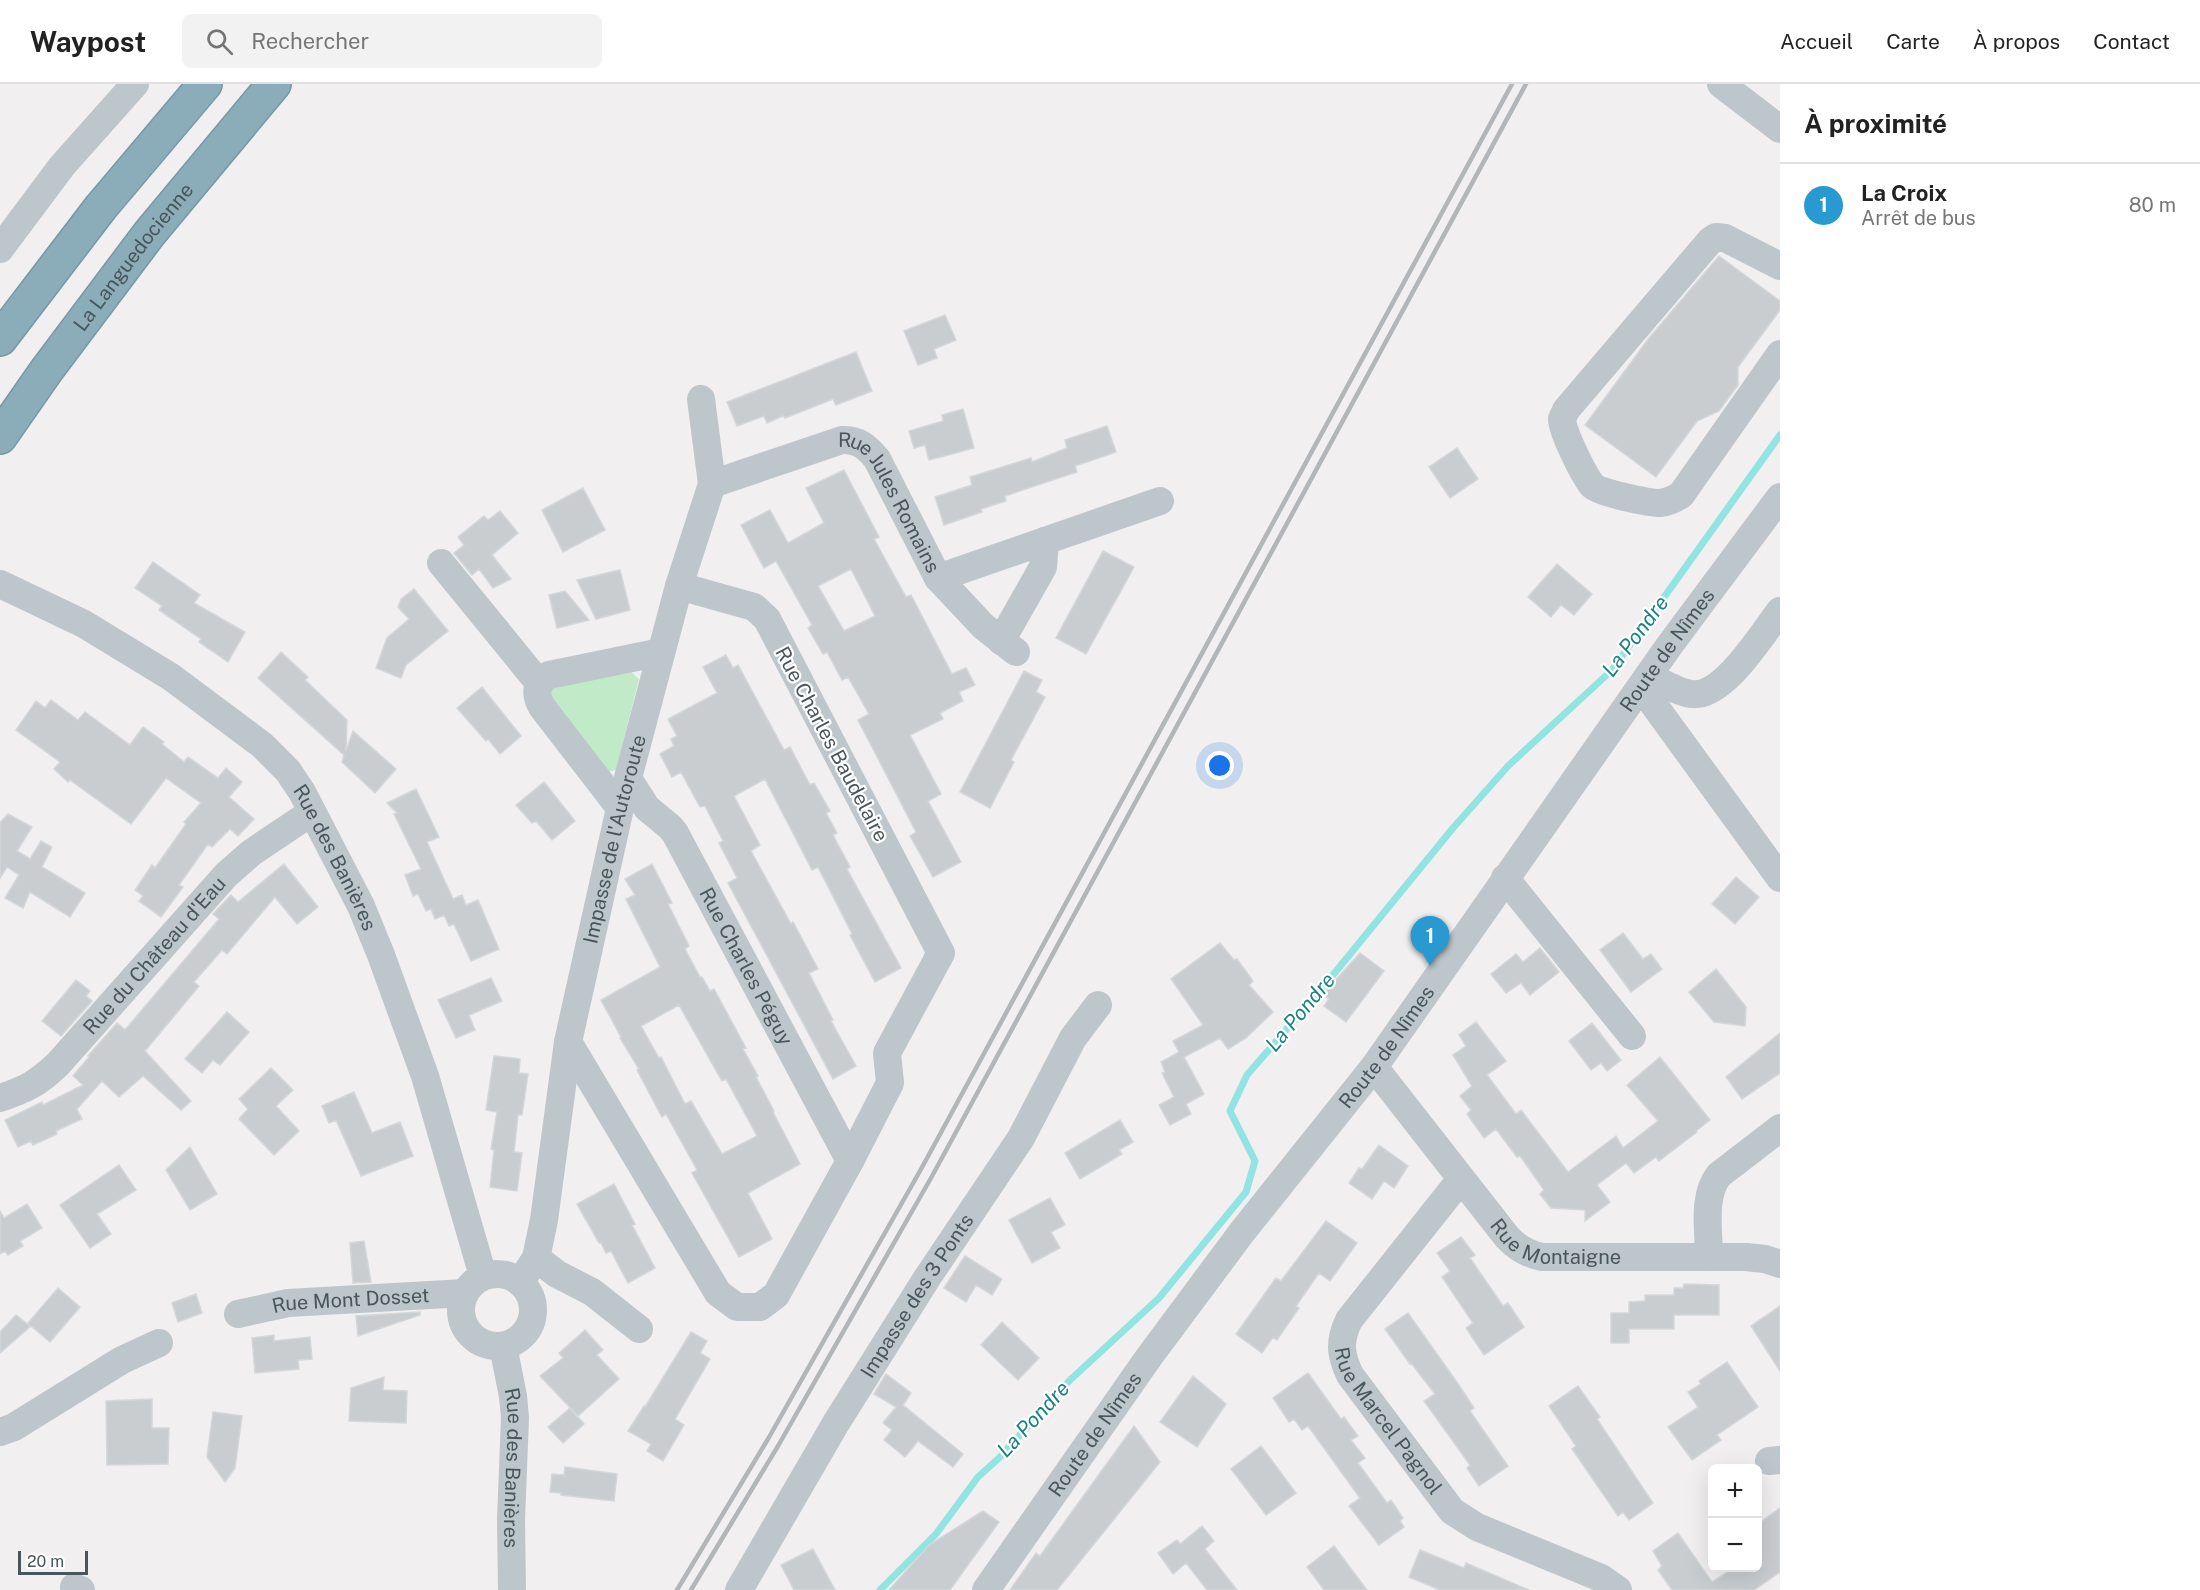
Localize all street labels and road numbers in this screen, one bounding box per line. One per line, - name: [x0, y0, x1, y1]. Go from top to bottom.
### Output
- street label: La Languedocienne: [68, 178, 198, 336]
- street label: Rue Jules Romains: [838, 428, 945, 577]
- street label: Route de Nîmes: [1615, 584, 1720, 716]
- street label: Rue Charles Baudelaire: [770, 642, 894, 846]
- street label: Impasse de l'Autoroute: [578, 732, 651, 946]
- street label: Rue des Banières: [288, 780, 382, 934]
- street label: Rue du Château d'Eau: [78, 872, 231, 1039]
- street label: Rue Charles Péguy: [694, 883, 798, 1050]
- street label: Route de Nîmes: [1334, 981, 1439, 1113]
- street label: Impasse des 3 Ponts: [855, 1209, 979, 1382]
- street label: Rue Montaigne: [1485, 1214, 1621, 1269]
- street label: Rue Mont Dosset: [270, 1283, 430, 1318]
- street label: Rue Marcel Pagnol: [1330, 1345, 1447, 1499]
- street label: Route de Nîmes: [1043, 1368, 1147, 1501]
- street label: Rue des Banières: [499, 1386, 527, 1548]

